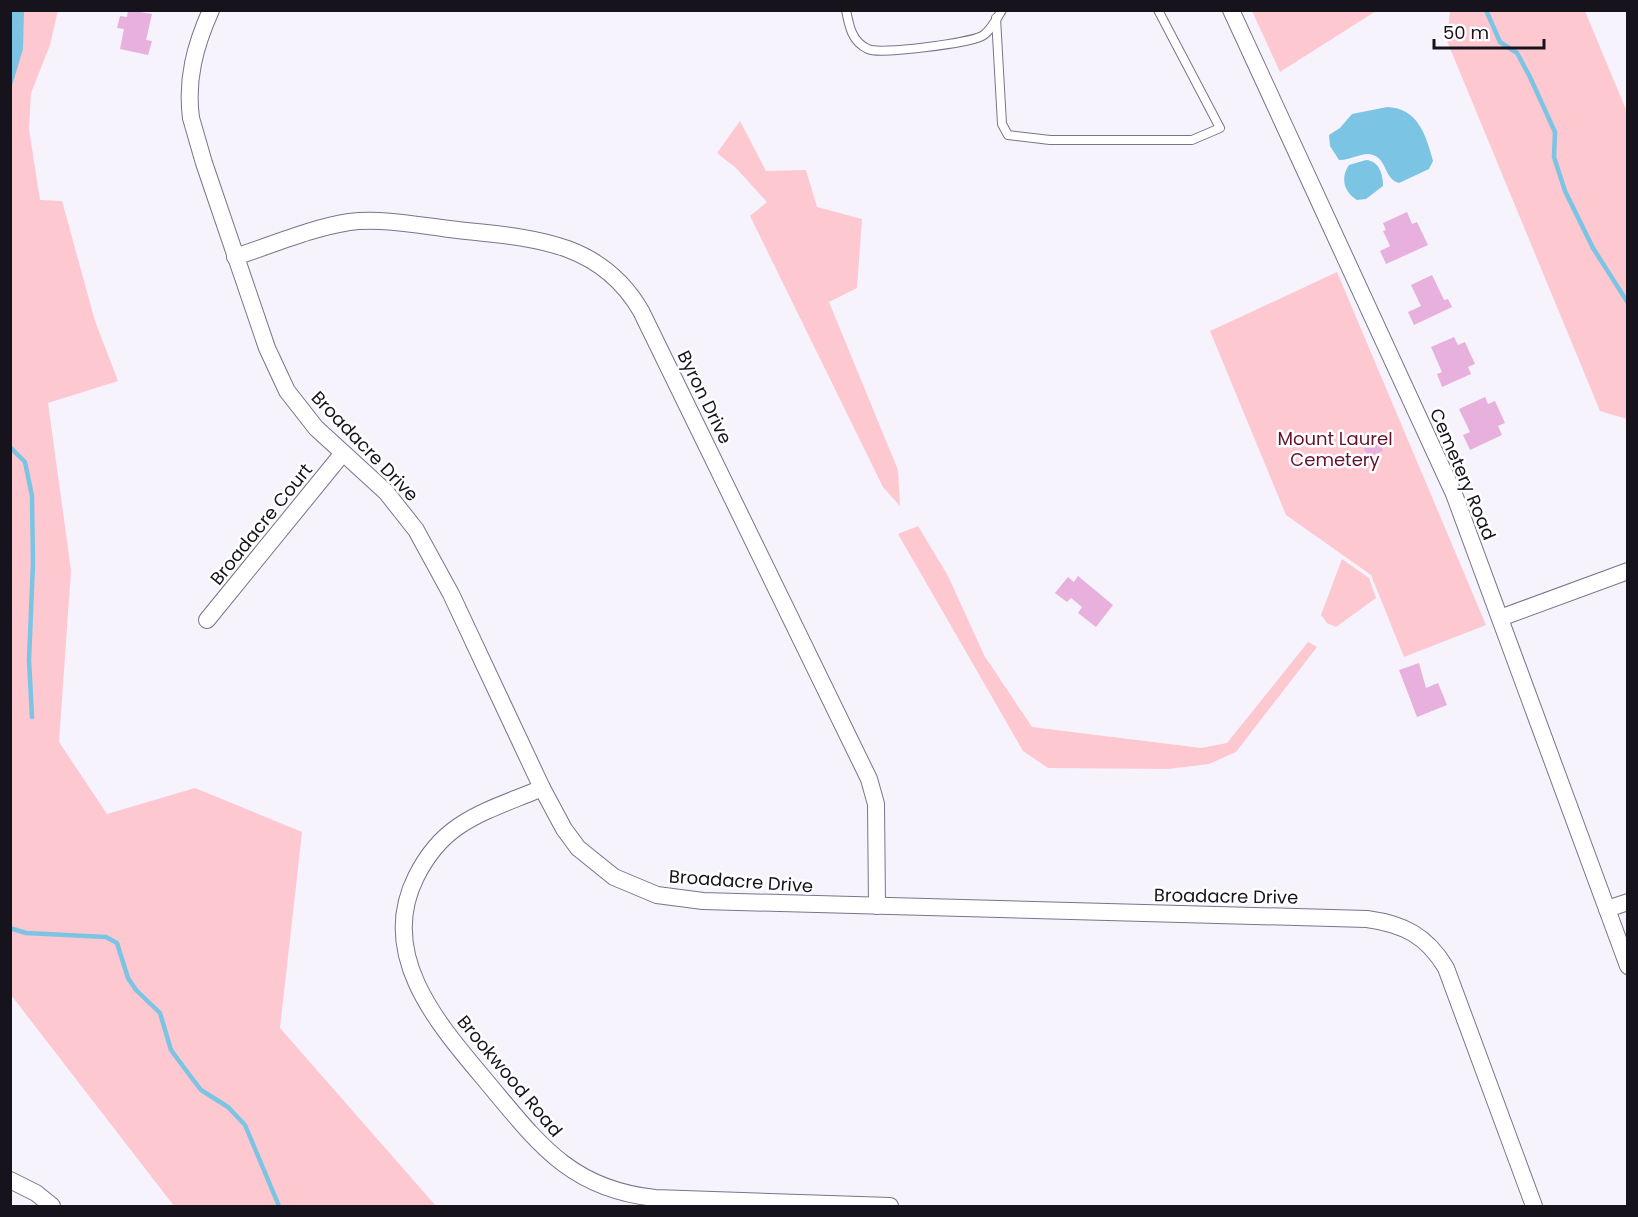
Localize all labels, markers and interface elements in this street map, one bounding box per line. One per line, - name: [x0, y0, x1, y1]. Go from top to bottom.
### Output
- scale bar: [1434, 12, 1544, 50]
- text: 50 m: [1443, 20, 1489, 45]
- street label: Byron Drive: [672, 346, 738, 448]
- street label: Broadacre Drive: [306, 385, 424, 507]
- street label: Cemetery Road: [1424, 404, 1502, 544]
- park label: Mount Laurel Cemetery: [1277, 426, 1393, 472]
- street label: Broadacre Court: [204, 458, 318, 590]
- street label: Broadacre Drive: [668, 863, 814, 899]
- street label: Broadacre Drive: [1154, 882, 1298, 910]
- street label: Brookwood Road: [452, 1010, 568, 1142]

